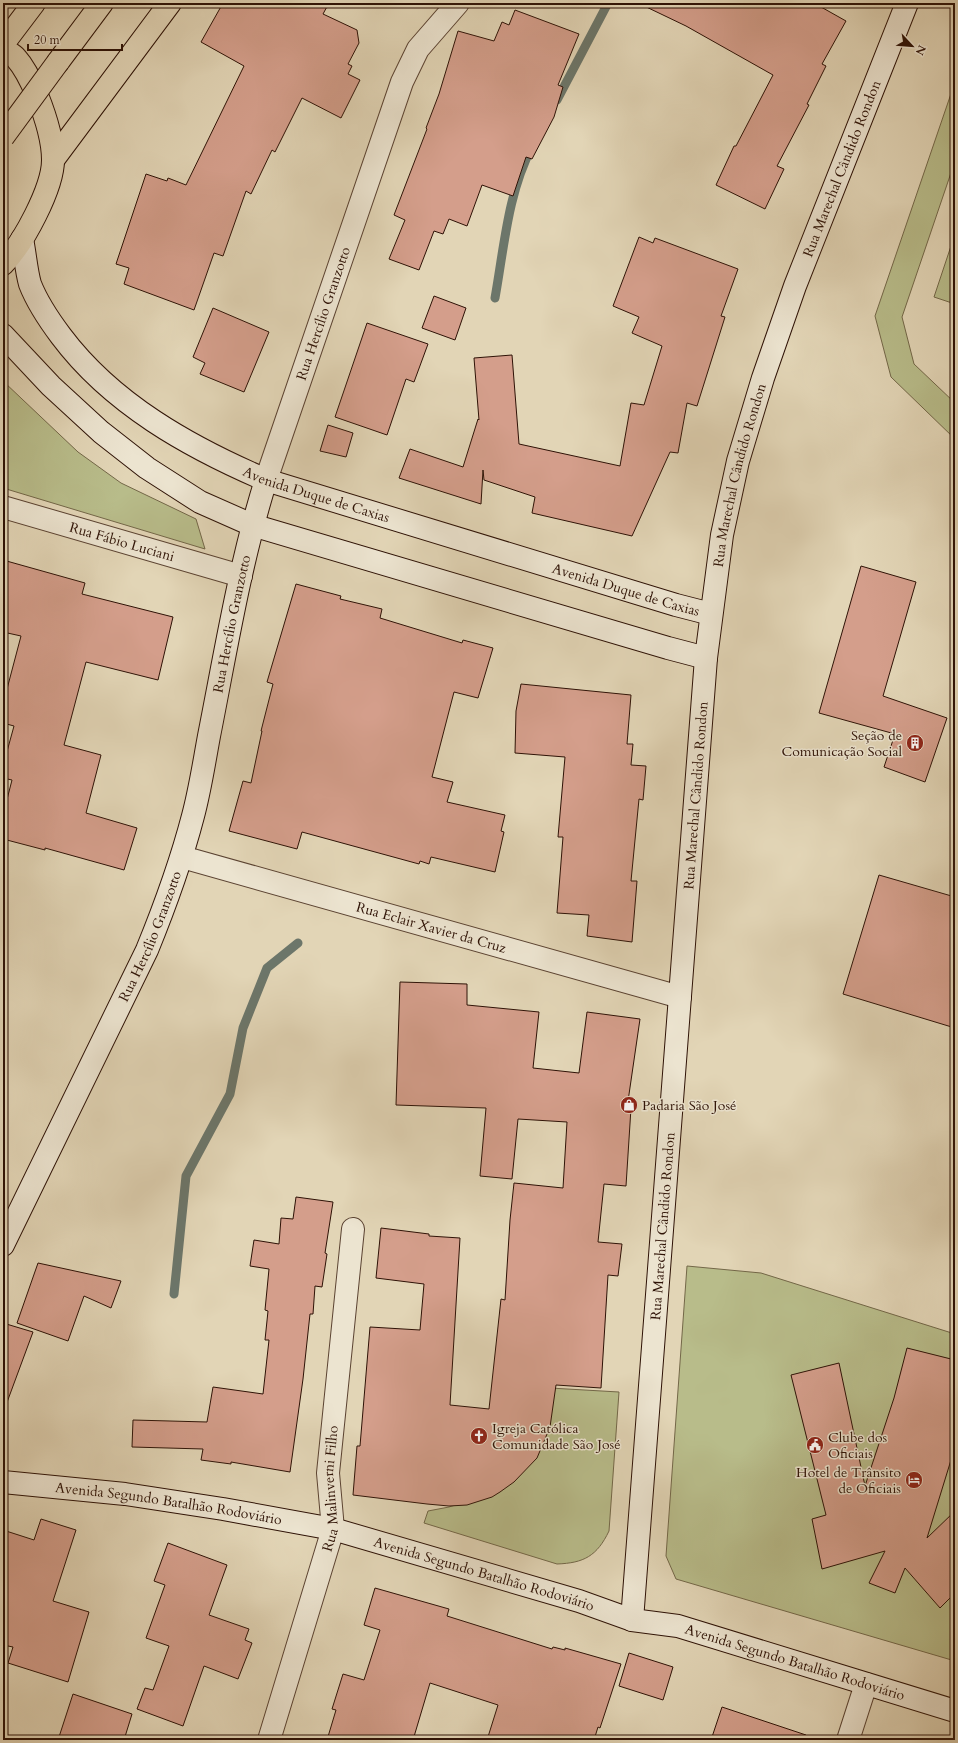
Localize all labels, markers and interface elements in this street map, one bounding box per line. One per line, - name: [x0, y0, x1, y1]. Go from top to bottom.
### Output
- scale bar: [28, 26, 122, 52]
- north arrow: [892, 26, 932, 66]
- text: 20 m: [34, 32, 61, 48]
- text: N: [912, 43, 929, 58]
- street label: Rua Marechal Cândido Rondon: [798, 77, 885, 260]
- street label: Rua Hercílio Granzotto: [291, 244, 355, 383]
- street label: Rua Marechal Cândido Rondon: [708, 381, 770, 568]
- street label: Avenida Duque de Caxias: [240, 462, 392, 527]
- street label: Rua Fábio Luciani: [67, 517, 177, 566]
- street label: Rua Hercílio Granzotto: [208, 553, 255, 694]
- street label: Avenida Duque de Caxias: [550, 558, 702, 620]
- street label: Rua Marechal Cândido Rondon: [679, 701, 712, 890]
- place label: Seção de Comunicação Social: [782, 726, 902, 761]
- building icon: Seção de Comunicação Social: [905, 733, 925, 753]
- street label: Rua Hercílio Granzotto: [114, 868, 186, 1005]
- street label: Rua Eclair Xavier da Cruz: [354, 897, 509, 957]
- shop icon: Padaria São José: [619, 1095, 639, 1115]
- place label: Padaria São José: [642, 1096, 736, 1115]
- street label: Rua Marechal Cândido Rondon: [646, 1131, 679, 1321]
- place label: Igreja Católica Comunidade São José: [492, 1419, 621, 1454]
- street label: Rua Malinverni Filho: [317, 1424, 342, 1554]
- church icon: Igreja Católica Comunidade São José: [469, 1426, 489, 1446]
- place label: Clube dos Oficiais: [828, 1428, 888, 1463]
- public building icon: Clube dos Oficiais: [805, 1435, 825, 1455]
- place label: Hotel de Trânsito de Oficiais: [796, 1463, 901, 1498]
- hotel icon: Hotel de Trânsito de Oficiais: [904, 1470, 924, 1490]
- street label: Avenida Segundo Batalhão Rodoviário: [54, 1478, 284, 1529]
- street label: Avenida Segundo Batalhão Rodoviário: [372, 1532, 597, 1615]
- street label: Avenida Segundo Batalhão Rodoviário: [683, 1619, 908, 1705]

